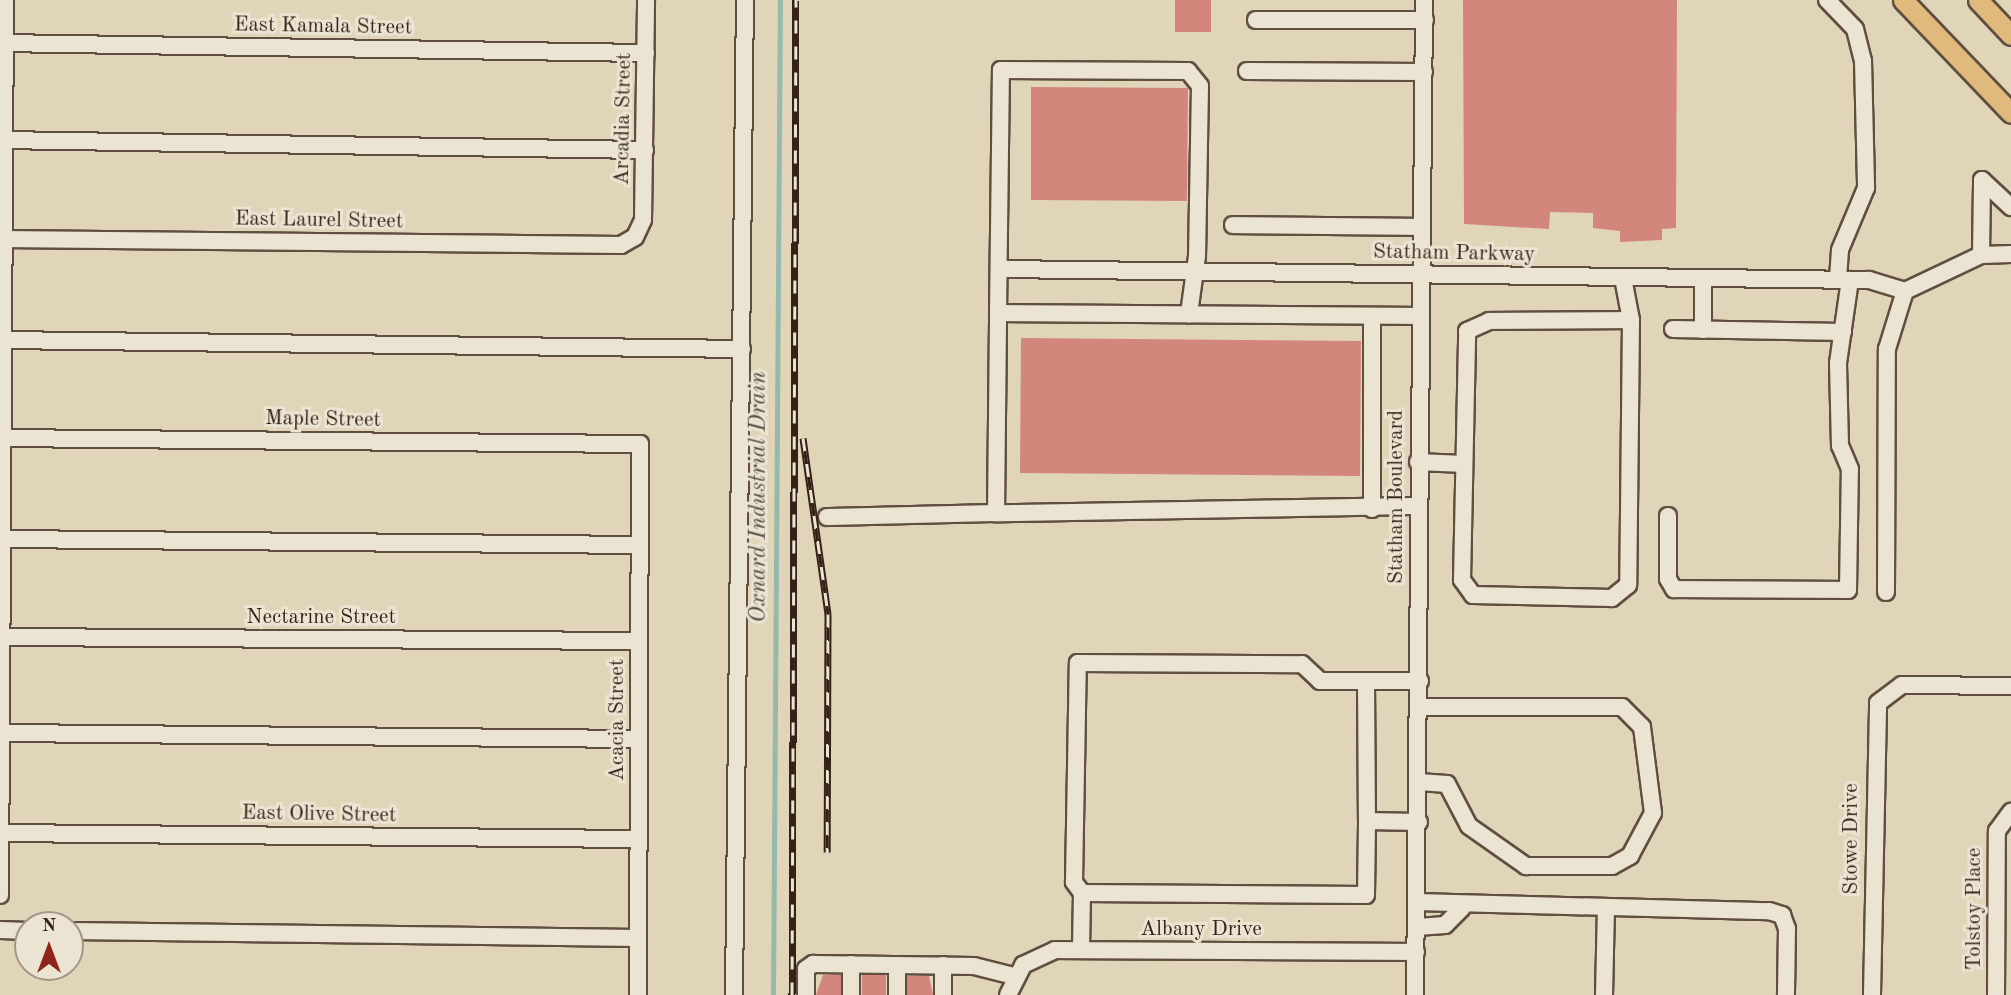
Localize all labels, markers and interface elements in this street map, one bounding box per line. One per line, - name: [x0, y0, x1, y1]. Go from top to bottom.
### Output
- street label: East Kamala Street: [234, 13, 412, 41]
- street label: Arcadia Street: [610, 52, 638, 186]
- street label: East Laurel Street: [235, 207, 403, 235]
- street label: Statham Parkway: [1373, 240, 1535, 268]
- water label: Oxnard Industrial Drain: [745, 371, 773, 623]
- street label: Maple Street: [265, 406, 381, 434]
- street label: Statham Boulevard: [1384, 410, 1410, 584]
- street label: Nectarine Street: [246, 605, 396, 631]
- street label: Acacia Street: [605, 659, 631, 781]
- street label: Stowe Drive: [1839, 783, 1865, 895]
- street label: East Olive Street: [242, 801, 396, 829]
- street label: Tolstoy Place: [1962, 848, 1988, 970]
- north arrow: [14, 911, 84, 981]
- text: N: [42, 917, 56, 936]
- street label: Albany Drive: [1140, 917, 1262, 943]

